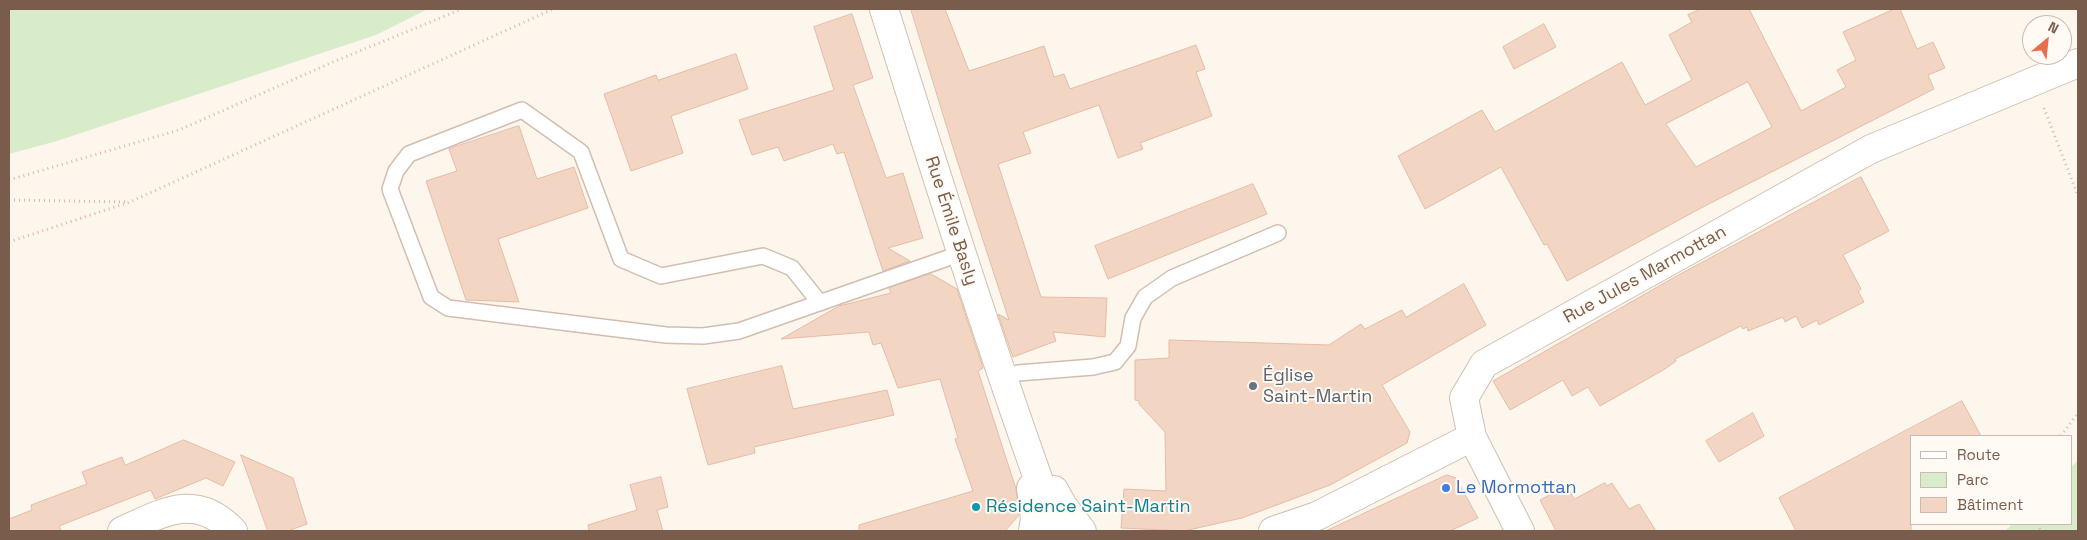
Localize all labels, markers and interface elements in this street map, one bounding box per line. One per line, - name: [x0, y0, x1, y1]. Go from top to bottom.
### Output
- north arrow: [2022, 15, 2072, 65]
- text: N: [2045, 17, 2062, 38]
- street label: Rue Émile Basly: [920, 154, 982, 288]
- street label: Rue Jules Marmottan: [1560, 221, 1730, 329]
- place label: Église Saint-Martin: [1263, 365, 1372, 408]
- marker: Église Saint-Martin: [1247, 380, 1259, 392]
- legend: [1910, 435, 2072, 525]
- text: Route: [1957, 445, 2000, 464]
- text: Parc: [1957, 470, 1989, 489]
- place label: Le Mormottan: [1456, 477, 1577, 499]
- marker: Le Mormottan: [1440, 482, 1452, 494]
- text: Bâtiment: [1957, 495, 2023, 514]
- place label: Résidence Saint-Martin: [986, 496, 1190, 518]
- marker: Résidence Saint-Martin: [970, 501, 982, 513]

